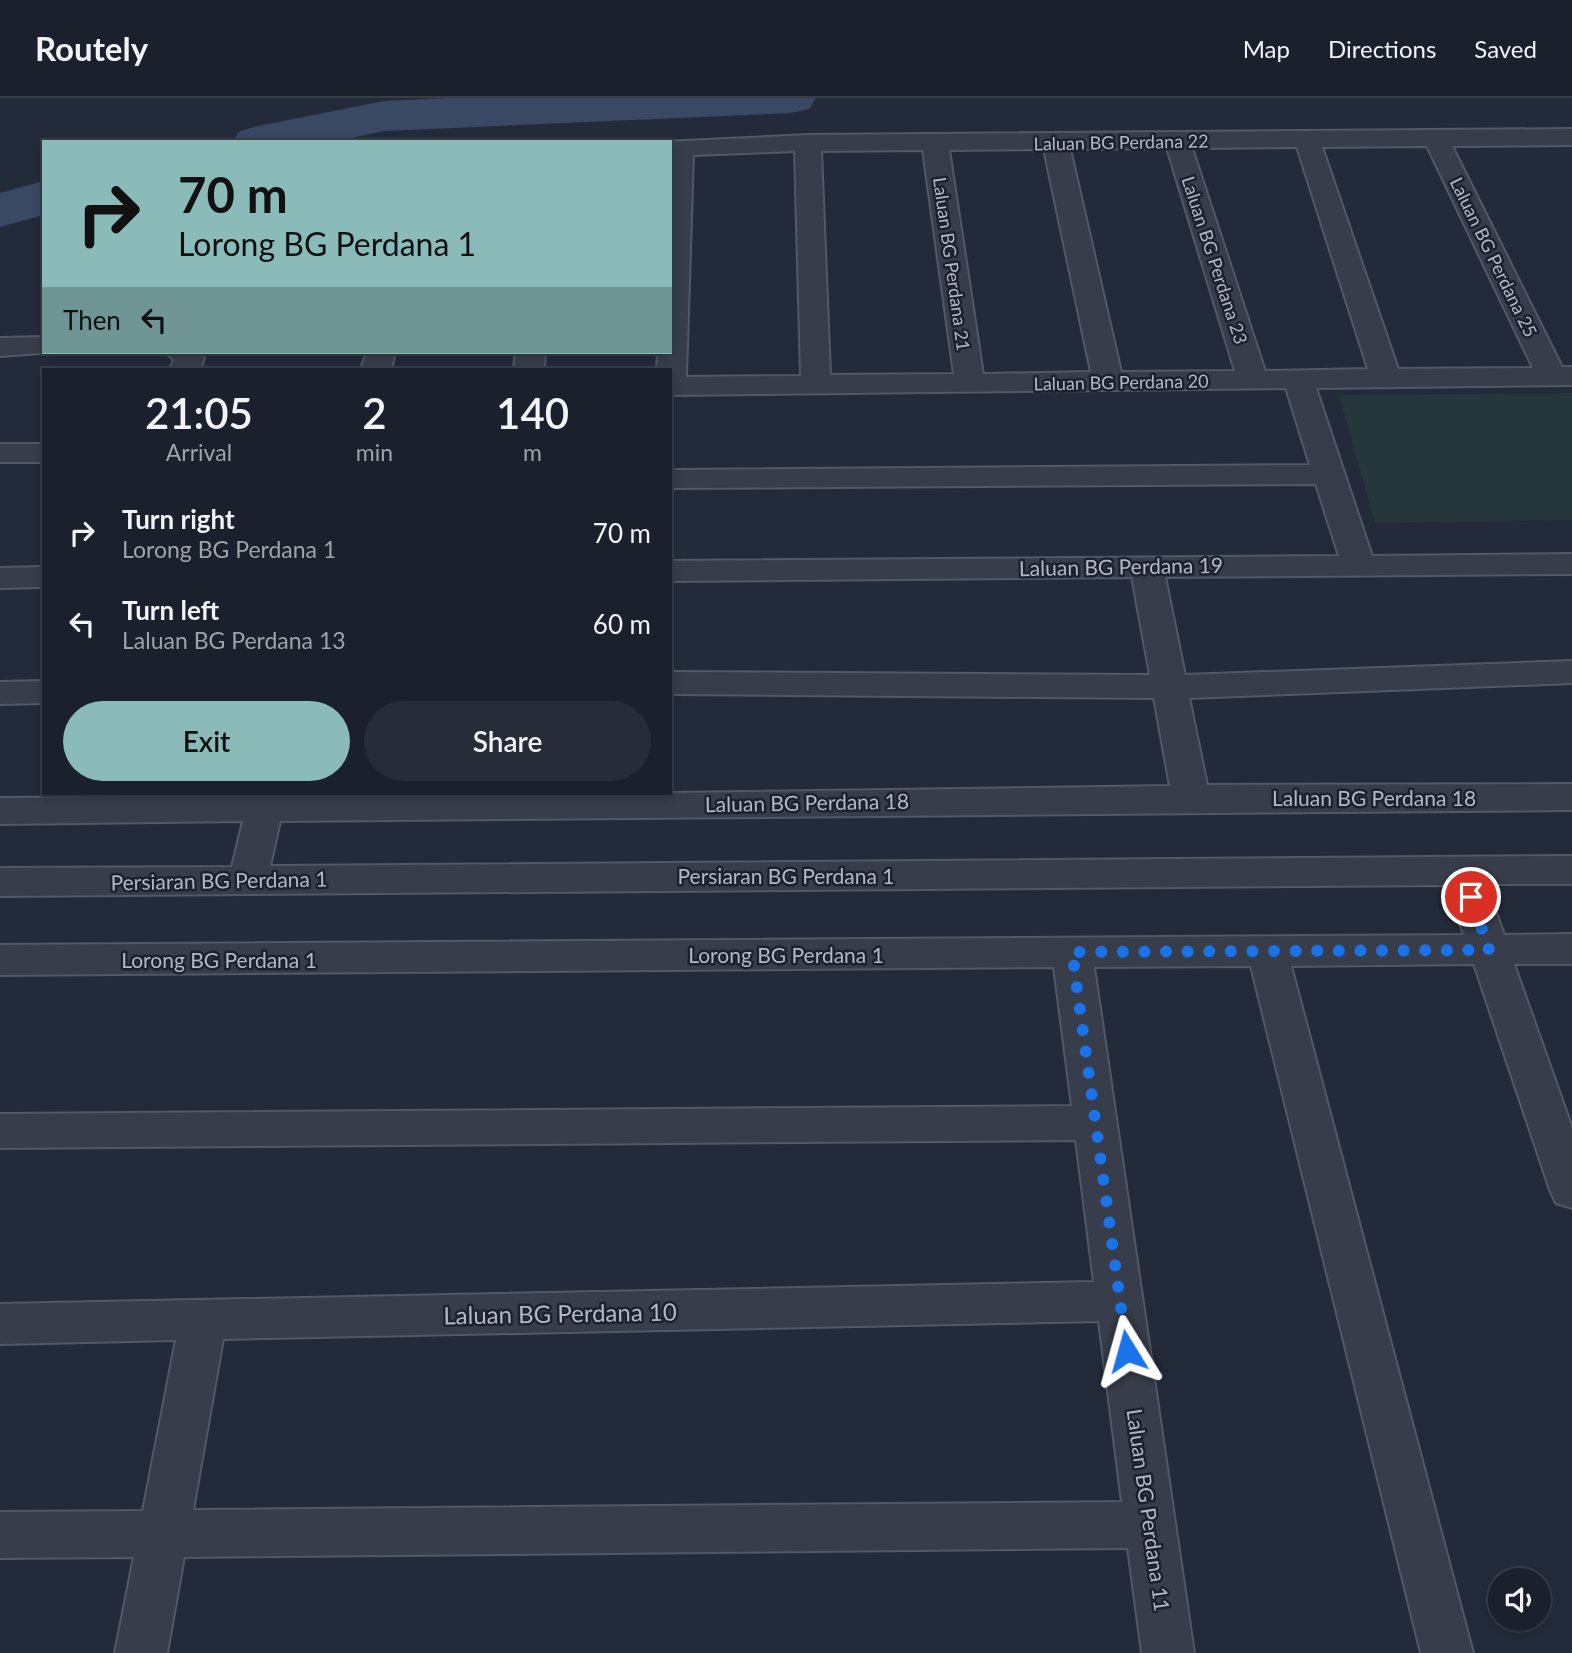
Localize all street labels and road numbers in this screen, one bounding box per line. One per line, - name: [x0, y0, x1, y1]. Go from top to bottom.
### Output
- street label: Laluan BG Perdana 22: [1033, 129, 1209, 155]
- street label: Laluan BG Perdana 23: [1177, 173, 1253, 347]
- street label: Laluan BG Perdana 25: [1446, 174, 1542, 340]
- street label: Laluan BG Perdana 21: [929, 176, 975, 352]
- street label: Laluan BG Perdana 20: [1033, 369, 1209, 395]
- street label: Laluan BG Perdana 19: [1019, 552, 1223, 580]
- street label: Laluan BG Perdana 18: [1272, 785, 1476, 810]
- street label: Laluan BG Perdana 18: [705, 788, 909, 816]
- street label: Persiaran BG Perdana 1: [678, 863, 894, 888]
- street label: Persiaran BG Perdana 1: [110, 866, 328, 894]
- street label: Lorong BG Perdana 1: [688, 942, 884, 967]
- street label: Lorong BG Perdana 1: [121, 947, 317, 972]
- street label: Laluan BG Perdana 10: [443, 1296, 677, 1330]
- street label: Laluan BG Perdana 11: [1122, 1407, 1176, 1613]

